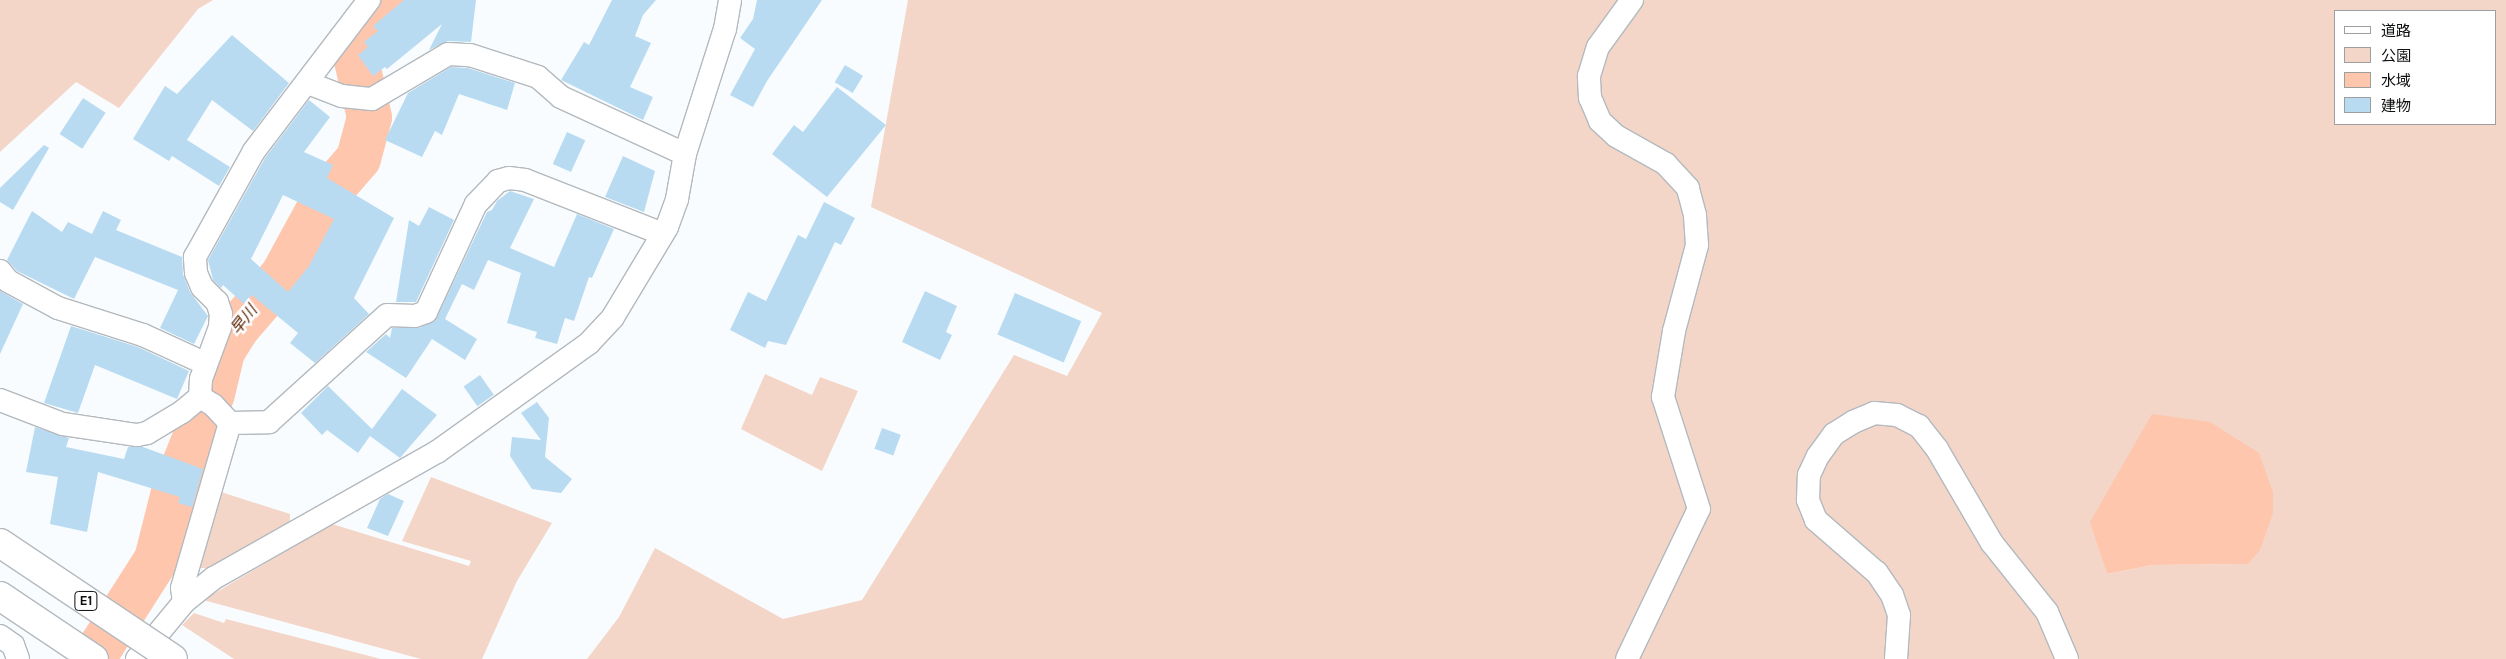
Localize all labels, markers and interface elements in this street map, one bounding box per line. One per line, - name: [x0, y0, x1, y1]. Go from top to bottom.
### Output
- legend: [2334, 10, 2496, 125]
- text: 道路: [2381, 22, 2411, 40]
- text: 公園: [2381, 47, 2411, 65]
- text: 水域: [2381, 72, 2411, 90]
- text: 建物: [2381, 97, 2411, 115]
- water label: 早川: [227, 301, 261, 339]
- road number: E1: [74, 590, 98, 612]

